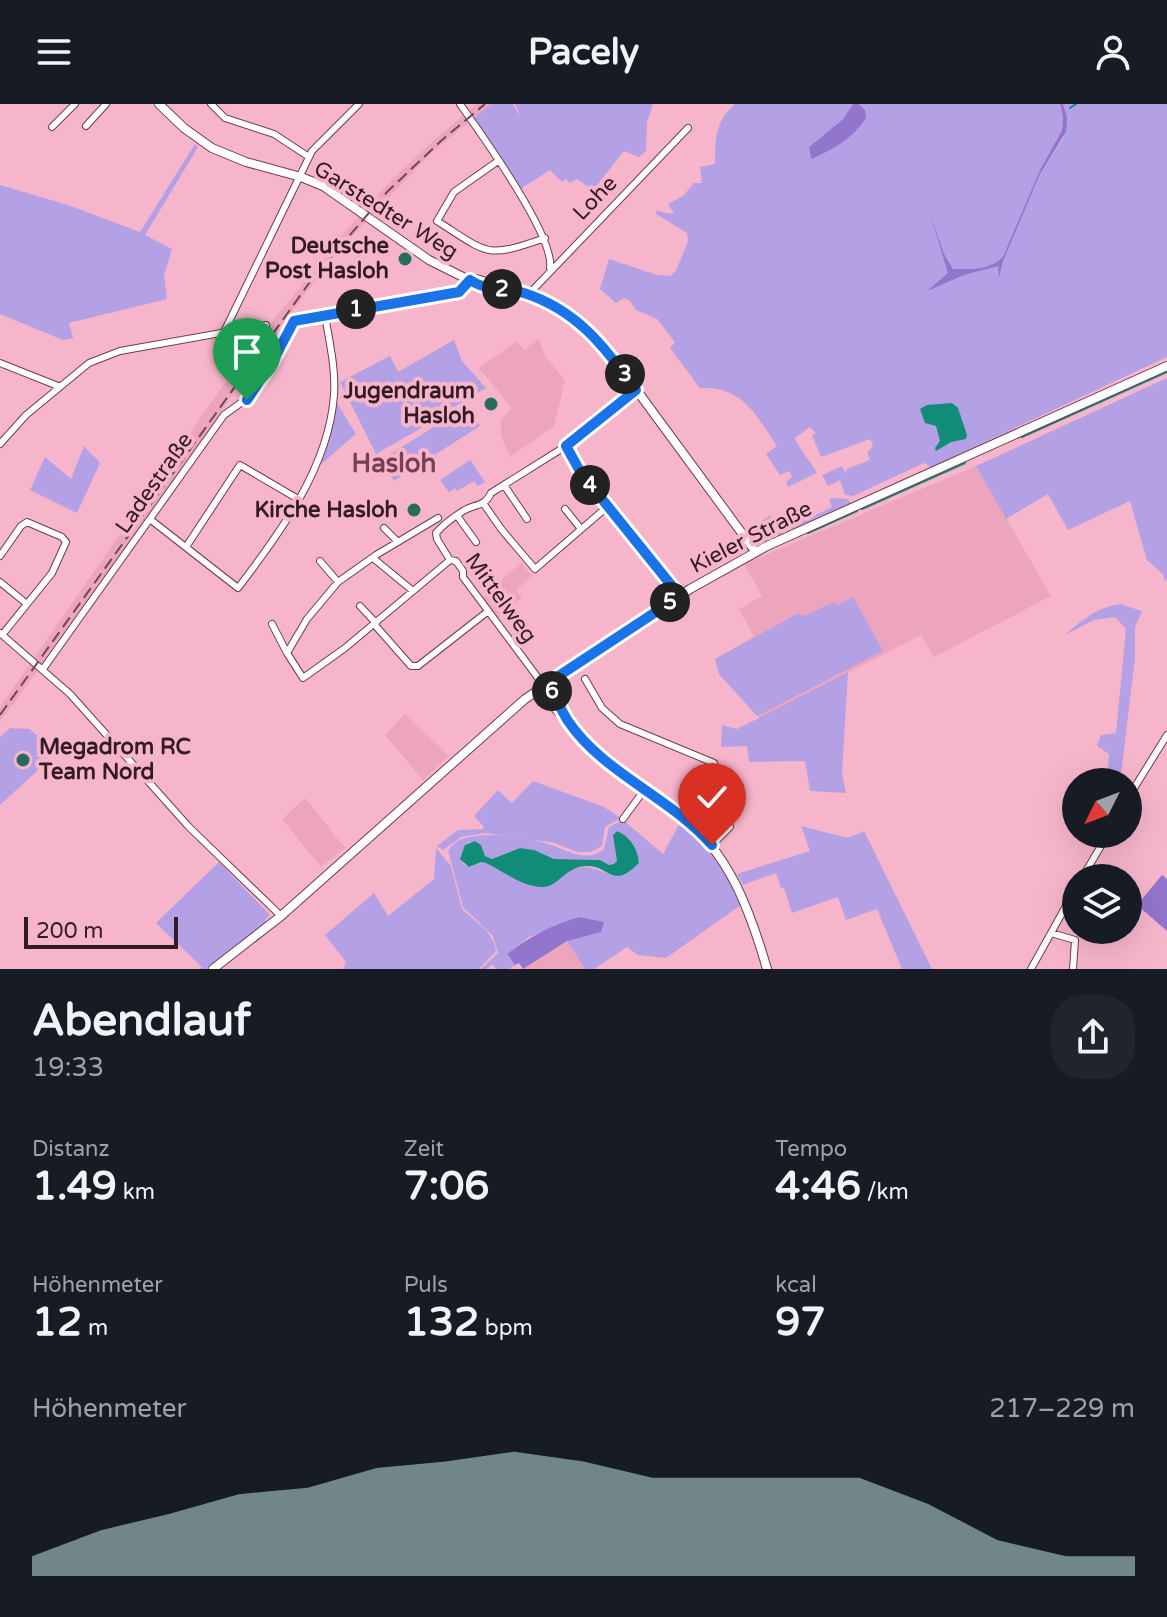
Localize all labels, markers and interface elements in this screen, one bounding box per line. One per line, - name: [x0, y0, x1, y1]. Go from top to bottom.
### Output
- icon: menu: [32, 30, 76, 74]
- icon: person: [1091, 30, 1135, 74]
- text: Pacely: [528, 31, 639, 74]
- street label: Garstedter Weg: [309, 155, 463, 265]
- street label: Lohe: [568, 170, 622, 226]
- place label: Deutsche Post Hasloh: [265, 233, 389, 284]
- marker: Deutsche Post Hasloh: [396, 250, 414, 268]
- pin: 2: [482, 269, 522, 309]
- text: 2: [495, 276, 509, 302]
- pin: 1: [336, 289, 376, 329]
- text: 1: [349, 296, 363, 322]
- pin: [213, 318, 281, 400]
- icon: arrive: [225, 330, 269, 374]
- pin: 3: [605, 354, 645, 394]
- text: 3: [618, 361, 632, 387]
- place label: Jugendraum Hasloh: [342, 378, 475, 429]
- marker: Jugendraum Hasloh: [482, 395, 500, 413]
- street label: Ladestraße: [110, 428, 198, 538]
- district label: Hasloh: [352, 448, 436, 479]
- pin: 4: [570, 465, 610, 505]
- text: 4: [583, 472, 597, 498]
- street label: Kieler Straße: [686, 495, 816, 579]
- place label: Kirche Hasloh: [255, 497, 398, 523]
- marker: Kirche Hasloh: [405, 501, 423, 519]
- street label: Mittelweg: [460, 548, 542, 648]
- pin: 5: [650, 582, 690, 622]
- text: 5: [663, 589, 677, 615]
- pin: 6: [532, 671, 572, 711]
- text: 6: [545, 678, 559, 704]
- place label: Megadrom RC Team Nord: [38, 734, 191, 785]
- marker: Megadrom RC Team Nord: [14, 751, 32, 769]
- pin: [678, 763, 746, 845]
- north arrow: [1062, 768, 1142, 848]
- map controls: [1062, 768, 1142, 944]
- icon: check: [690, 775, 734, 819]
- button: layers: [1062, 864, 1142, 944]
- scale bar: [24, 913, 178, 949]
- text: 200 m: [36, 918, 103, 944]
- text: Abendlauf: [32, 995, 251, 1048]
- button: share: [1051, 995, 1135, 1079]
- text: 19:33: [32, 1052, 104, 1083]
- text: Distanz: [32, 1136, 109, 1162]
- text: Zeit: [404, 1136, 444, 1162]
- text: Tempo: [775, 1136, 847, 1162]
- text: 1.49: [32, 1162, 117, 1210]
- text: 7:06: [404, 1162, 489, 1210]
- text: 4:46: [775, 1162, 861, 1210]
- text: km: [117, 1179, 155, 1205]
- text: /km: [861, 1179, 909, 1205]
- text: Höhenmeter: [32, 1272, 163, 1298]
- text: Puls: [404, 1272, 448, 1298]
- text: kcal: [775, 1272, 817, 1298]
- text: 12: [32, 1298, 82, 1346]
- text: 132: [404, 1298, 479, 1346]
- text: 97: [775, 1298, 826, 1346]
- text: m: [82, 1315, 108, 1341]
- text: bpm: [479, 1315, 533, 1341]
- text: Höhenmeter: [32, 1393, 186, 1424]
- text: 217–229 m: [989, 1393, 1135, 1424]

